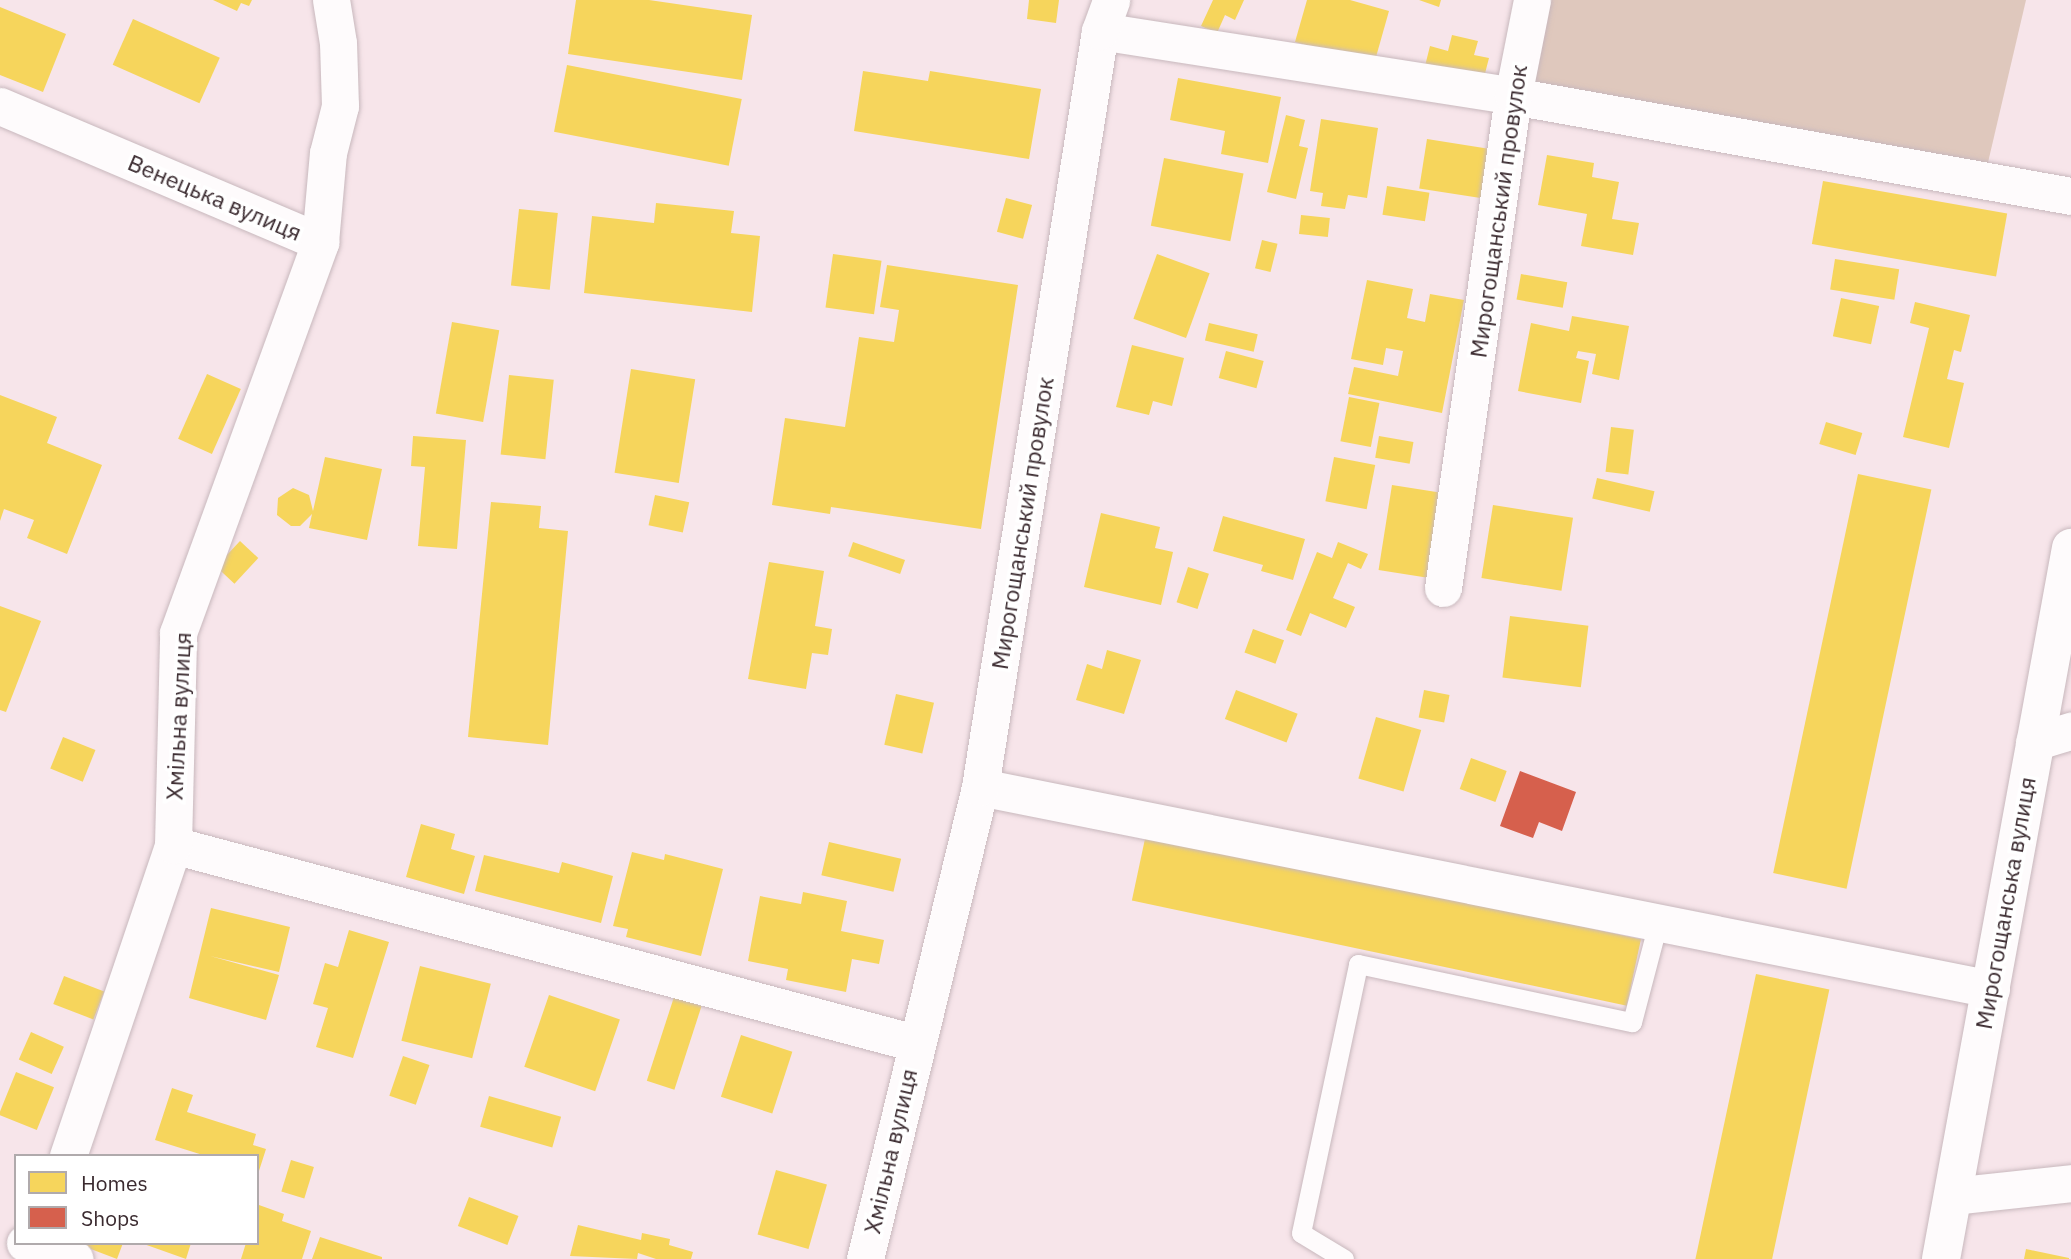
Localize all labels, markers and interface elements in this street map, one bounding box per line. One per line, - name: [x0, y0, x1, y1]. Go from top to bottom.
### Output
- street label: Мирогощанський провулок: [1464, 63, 1532, 359]
- street label: Венецька вулиця: [124, 148, 306, 246]
- street label: Мирогощанський провулок: [985, 375, 1059, 671]
- street label: Хмільна вулиця: [160, 631, 196, 801]
- street label: Мирогощанська вулиця: [1969, 775, 2041, 1031]
- street label: Хмільна вулиця: [858, 1066, 922, 1236]
- legend: [14, 1154, 259, 1245]
- text: Homes: [81, 1169, 148, 1197]
- text: Shops: [81, 1204, 139, 1232]

